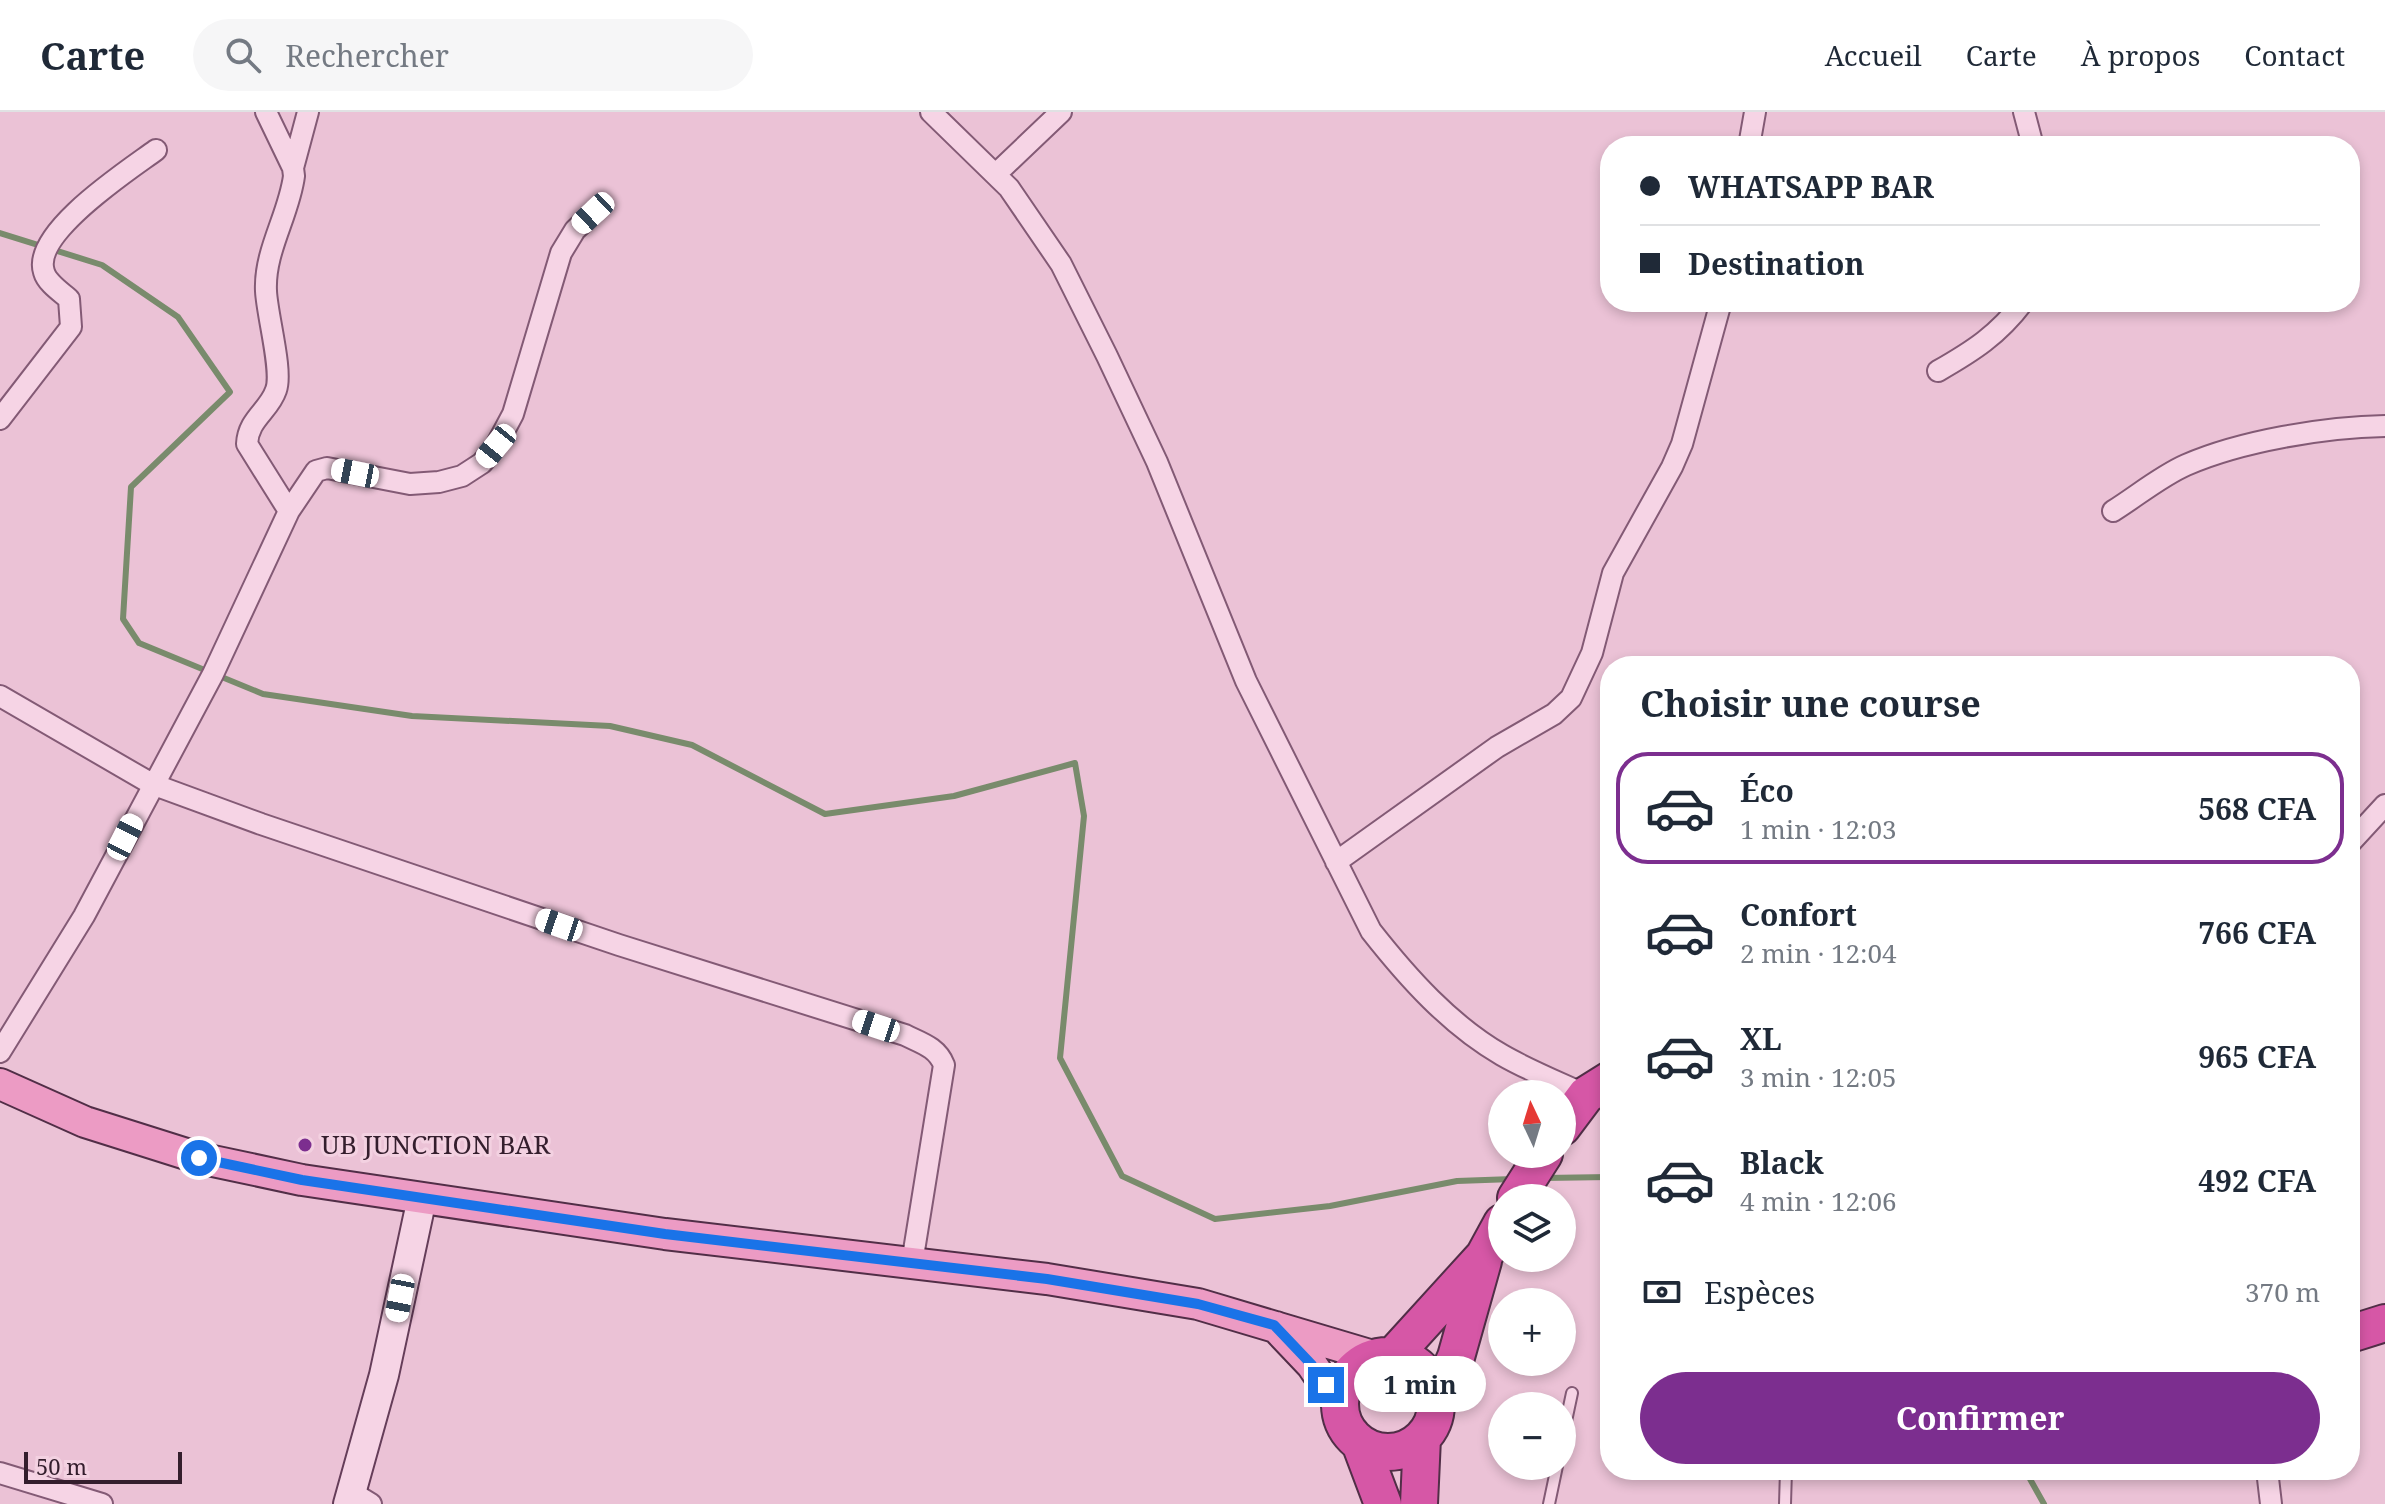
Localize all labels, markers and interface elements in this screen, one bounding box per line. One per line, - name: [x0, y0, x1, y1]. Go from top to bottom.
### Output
- search box: [193, 19, 753, 91]
- text: Carte: [40, 29, 145, 81]
- icon: search: [221, 33, 265, 77]
- text: Rechercher: [285, 35, 449, 76]
- text: Accueil: [1825, 36, 1922, 74]
- text: Carte: [1966, 36, 2037, 74]
- text: À propos: [2081, 36, 2200, 74]
- text: Contact: [2244, 36, 2345, 74]
- text: WHATSAPP BAR: [1688, 166, 1934, 207]
- car: [567, 188, 619, 238]
- text: Destination: [1688, 243, 1864, 284]
- car: [472, 420, 520, 472]
- car: [329, 457, 381, 489]
- text: Choisir une course: [1640, 679, 1981, 728]
- text: Éco: [1740, 770, 1794, 811]
- icon: car: [1644, 772, 1716, 844]
- text: 568 CFA: [2198, 788, 2316, 829]
- car: [103, 810, 147, 864]
- text: 1 min · 12:03: [1740, 811, 1897, 847]
- text: Confort: [1740, 894, 1857, 935]
- icon: car: [1644, 896, 1716, 968]
- car: [532, 906, 586, 944]
- text: 766 CFA: [2198, 912, 2316, 953]
- text: 2 min · 12:04: [1740, 935, 1897, 971]
- car: [849, 1007, 903, 1045]
- text: XL: [1740, 1018, 1782, 1059]
- icon: car: [1644, 1020, 1716, 1092]
- text: 965 CFA: [2198, 1036, 2316, 1077]
- text: 3 min · 12:05: [1740, 1059, 1897, 1095]
- north arrow: [1488, 1080, 1576, 1168]
- map controls: [1488, 1080, 1576, 1480]
- place label: UB JUNCTION BAR: [321, 1126, 551, 1162]
- marker: UB JUNCTION BAR: [296, 1136, 314, 1154]
- route start: [181, 1140, 217, 1176]
- text: Black: [1740, 1142, 1824, 1183]
- icon: car: [1644, 1144, 1716, 1216]
- text: 492 CFA: [2198, 1160, 2316, 1201]
- text: 4 min · 12:06: [1740, 1183, 1897, 1219]
- button: layers: [1488, 1184, 1576, 1272]
- icon: cash: [1640, 1270, 1684, 1314]
- car: [384, 1272, 416, 1324]
- text: Espèces: [1704, 1272, 1815, 1313]
- text: 370 m: [2245, 1274, 2320, 1310]
- button: +: [1488, 1288, 1576, 1376]
- callout: 1 min: [1354, 1357, 1486, 1413]
- text: 1 min: [1383, 1366, 1457, 1402]
- route end: [1308, 1367, 1344, 1403]
- button: Confirmer: [1640, 1372, 2320, 1464]
- button: −: [1488, 1392, 1576, 1480]
- scale bar: [24, 1448, 182, 1484]
- text: 50 m: [36, 1451, 87, 1481]

